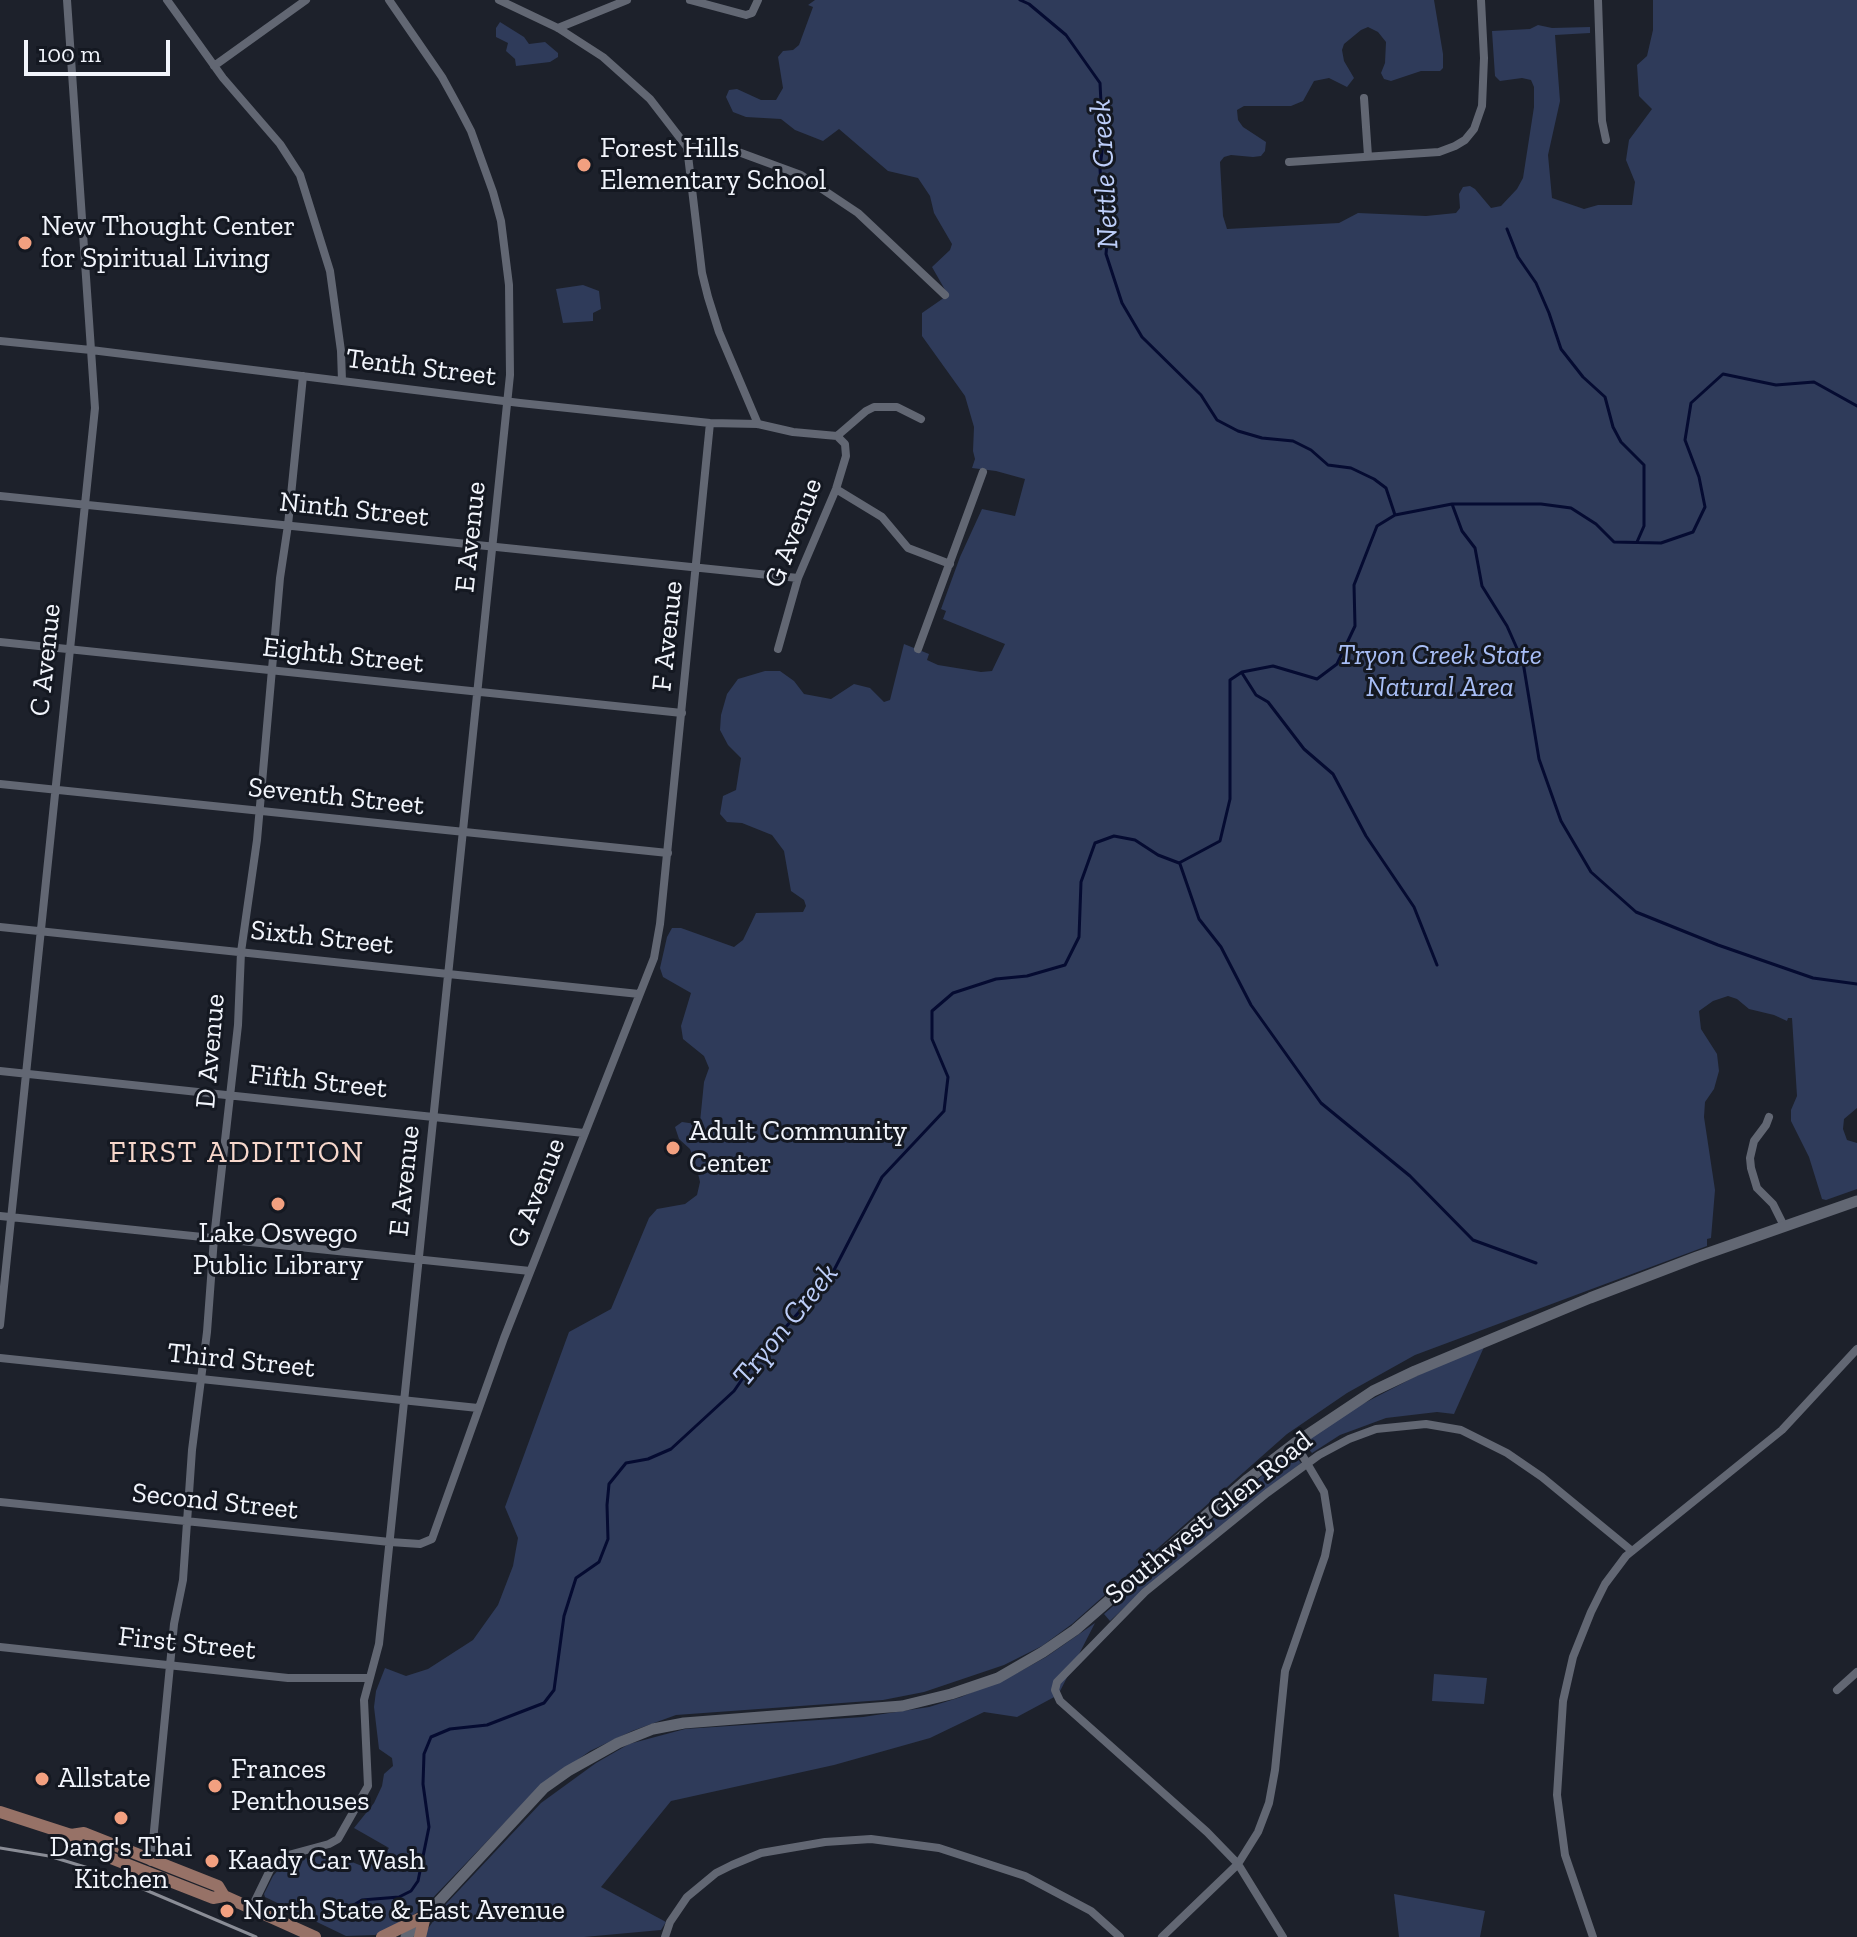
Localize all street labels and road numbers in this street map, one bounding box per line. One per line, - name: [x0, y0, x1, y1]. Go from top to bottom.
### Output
- street label: Tenth Street: [344, 342, 498, 394]
- street label: G Avenue: [758, 474, 830, 592]
- street label: E Avenue: [448, 480, 494, 594]
- street label: Ninth Street: [278, 485, 430, 535]
- street label: F Avenue: [646, 579, 690, 693]
- street label: C Avenue: [23, 602, 69, 718]
- street label: Eighth Street: [261, 631, 425, 681]
- street label: Seventh Street: [246, 771, 426, 823]
- street label: Sixth Street: [249, 914, 395, 962]
- street label: D Avenue: [189, 992, 233, 1110]
- street label: Fifth Street: [247, 1058, 389, 1106]
- street label: E Avenue: [382, 1124, 428, 1238]
- street label: G Avenue: [501, 1134, 573, 1252]
- street label: Third Street: [166, 1337, 316, 1385]
- street label: Southwest Glen Road: [1099, 1424, 1319, 1612]
- street label: Second Street: [130, 1477, 300, 1527]
- street label: First Street: [117, 1620, 257, 1668]

